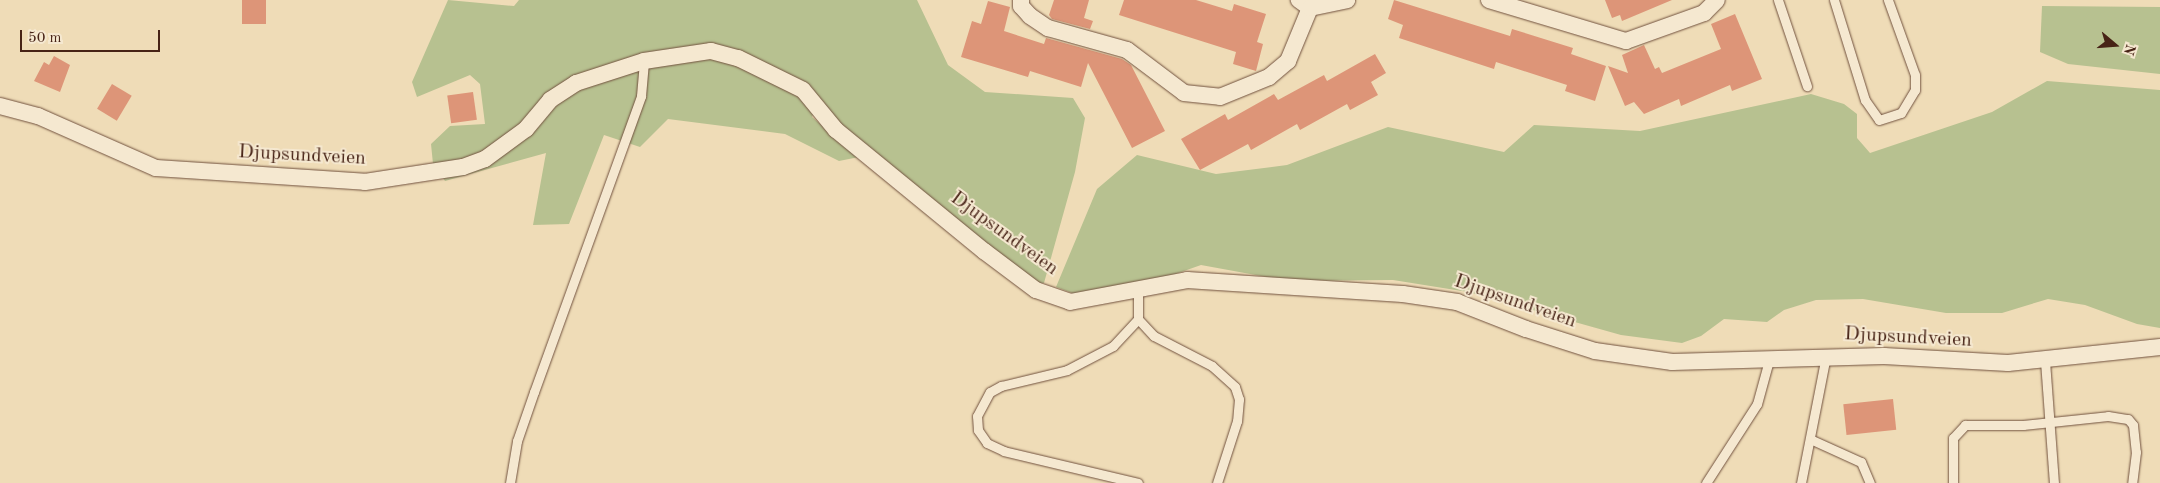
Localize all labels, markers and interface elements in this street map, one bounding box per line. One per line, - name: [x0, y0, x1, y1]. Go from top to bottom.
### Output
- scale bar: [22, 20, 162, 52]
- north arrow: [2090, 20, 2140, 70]
- text: 50 m: [28, 31, 62, 46]
- text: N: [2121, 42, 2138, 57]
- street label: Djupsundveien: [238, 141, 366, 171]
- street label: Djupsundveien: [945, 187, 1063, 281]
- street label: Djupsundveien: [1451, 270, 1579, 334]
- street label: Djupsundveien: [1844, 323, 1972, 353]

